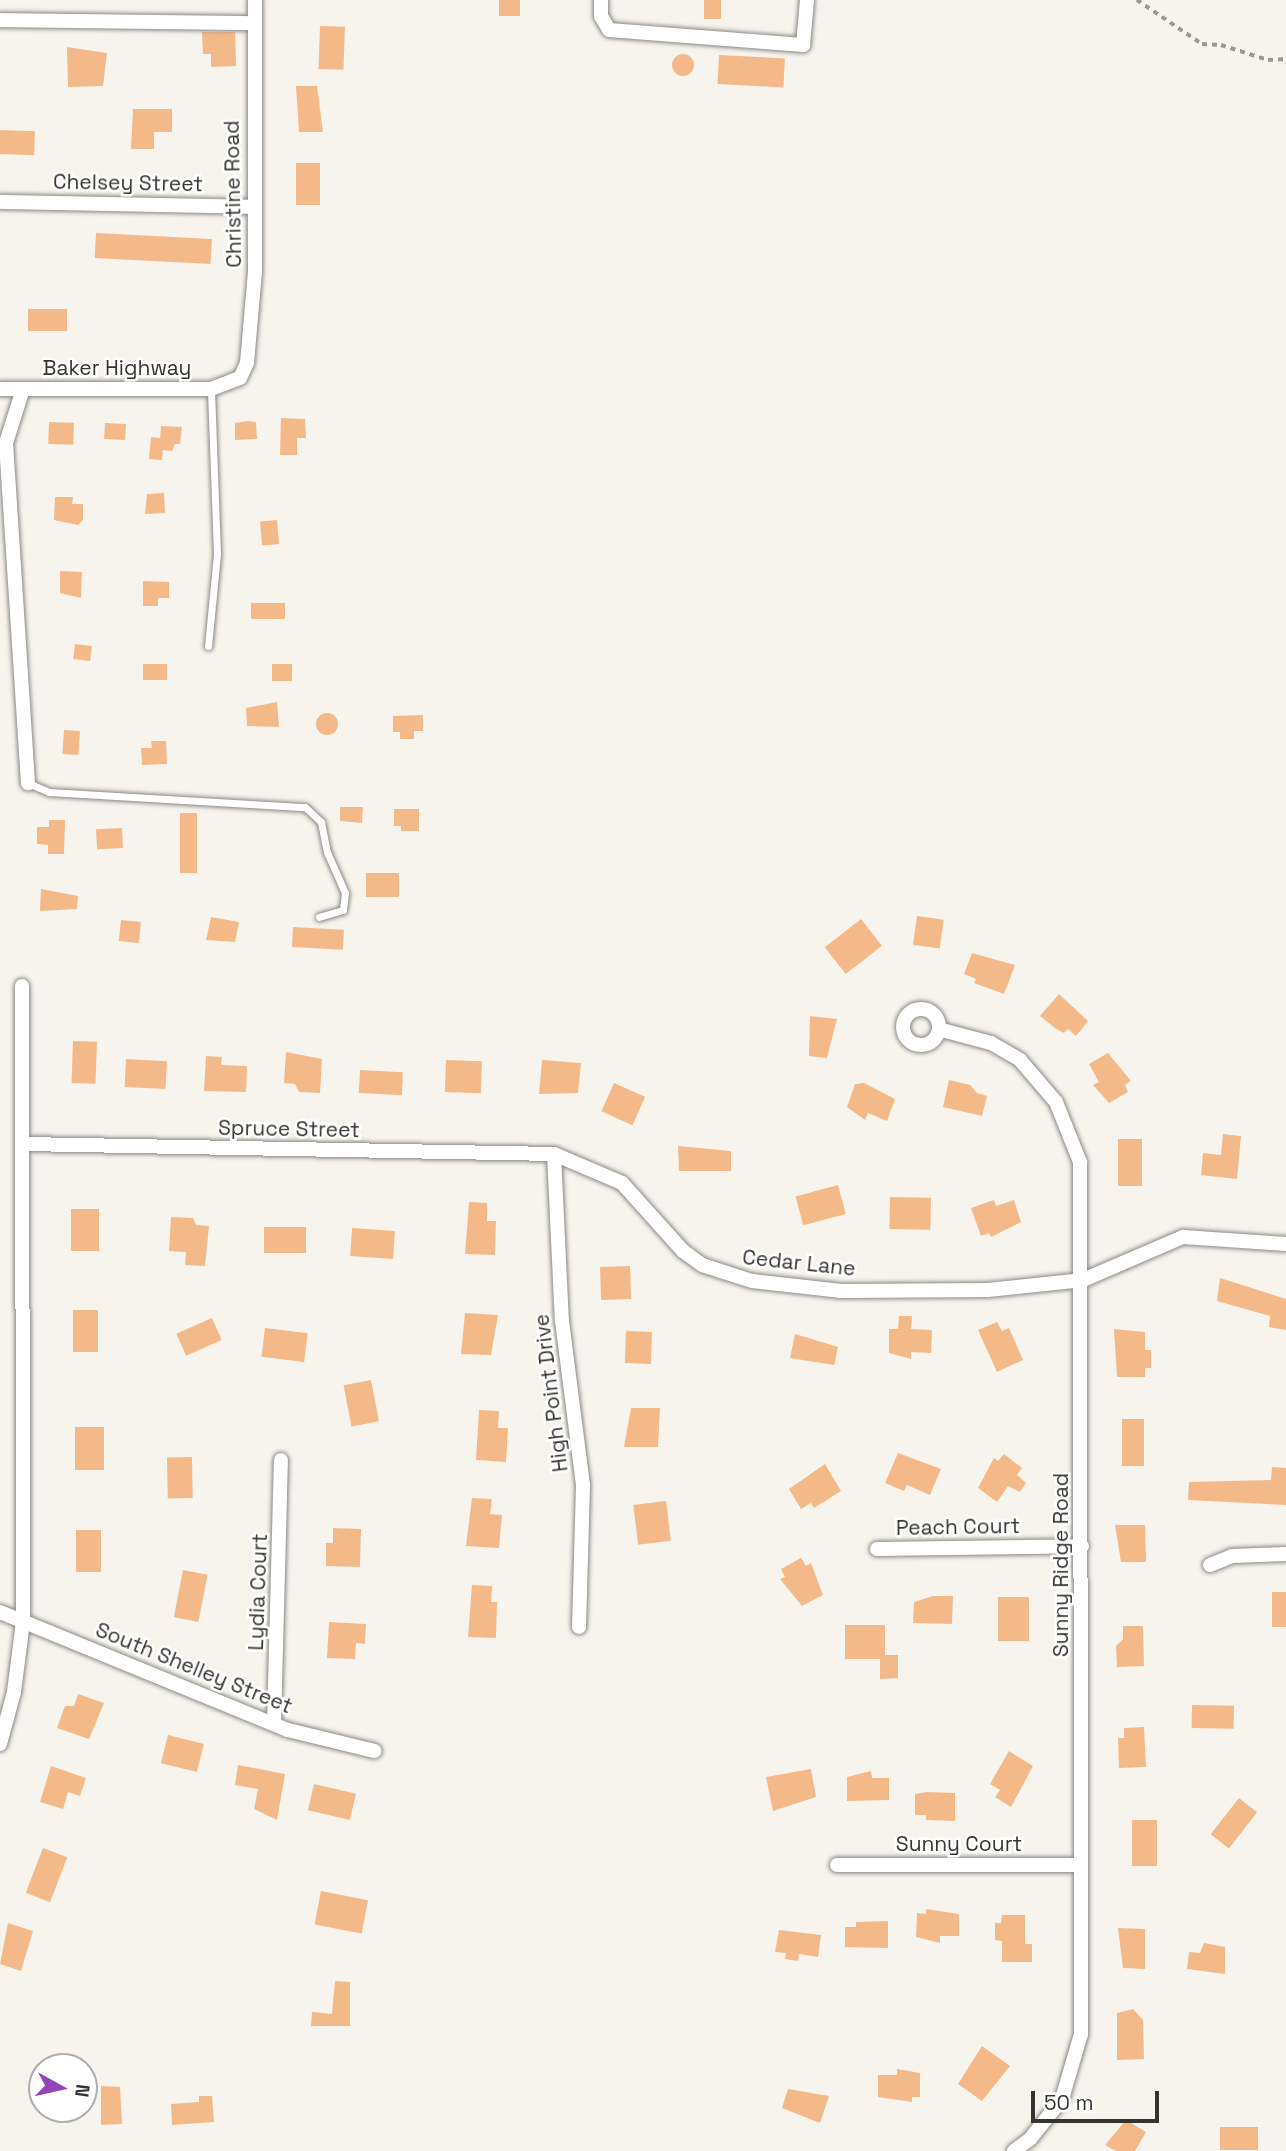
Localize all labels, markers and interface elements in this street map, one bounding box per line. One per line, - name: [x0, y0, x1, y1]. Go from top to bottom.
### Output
- street label: Christine Road: [219, 120, 247, 268]
- street label: Chelsey Street: [53, 169, 203, 197]
- street label: Baker Highway: [43, 355, 191, 381]
- street label: Spruce Street: [218, 1115, 360, 1143]
- street label: Cedar Lane: [741, 1245, 857, 1281]
- street label: High Point Drive: [529, 1313, 573, 1473]
- street label: Sunny Ridge Road: [1048, 1473, 1074, 1657]
- street label: Peach Court: [896, 1513, 1020, 1541]
- street label: Lydia Court: [243, 1533, 273, 1651]
- street label: South Shelley Street: [92, 1617, 296, 1719]
- street label: Sunny Court: [896, 1831, 1022, 1857]
- north arrow: [28, 2053, 98, 2123]
- scale bar: [1034, 2078, 1162, 2122]
- text: N: [69, 2083, 96, 2099]
- text: 50 m: [1044, 2089, 1094, 2116]

